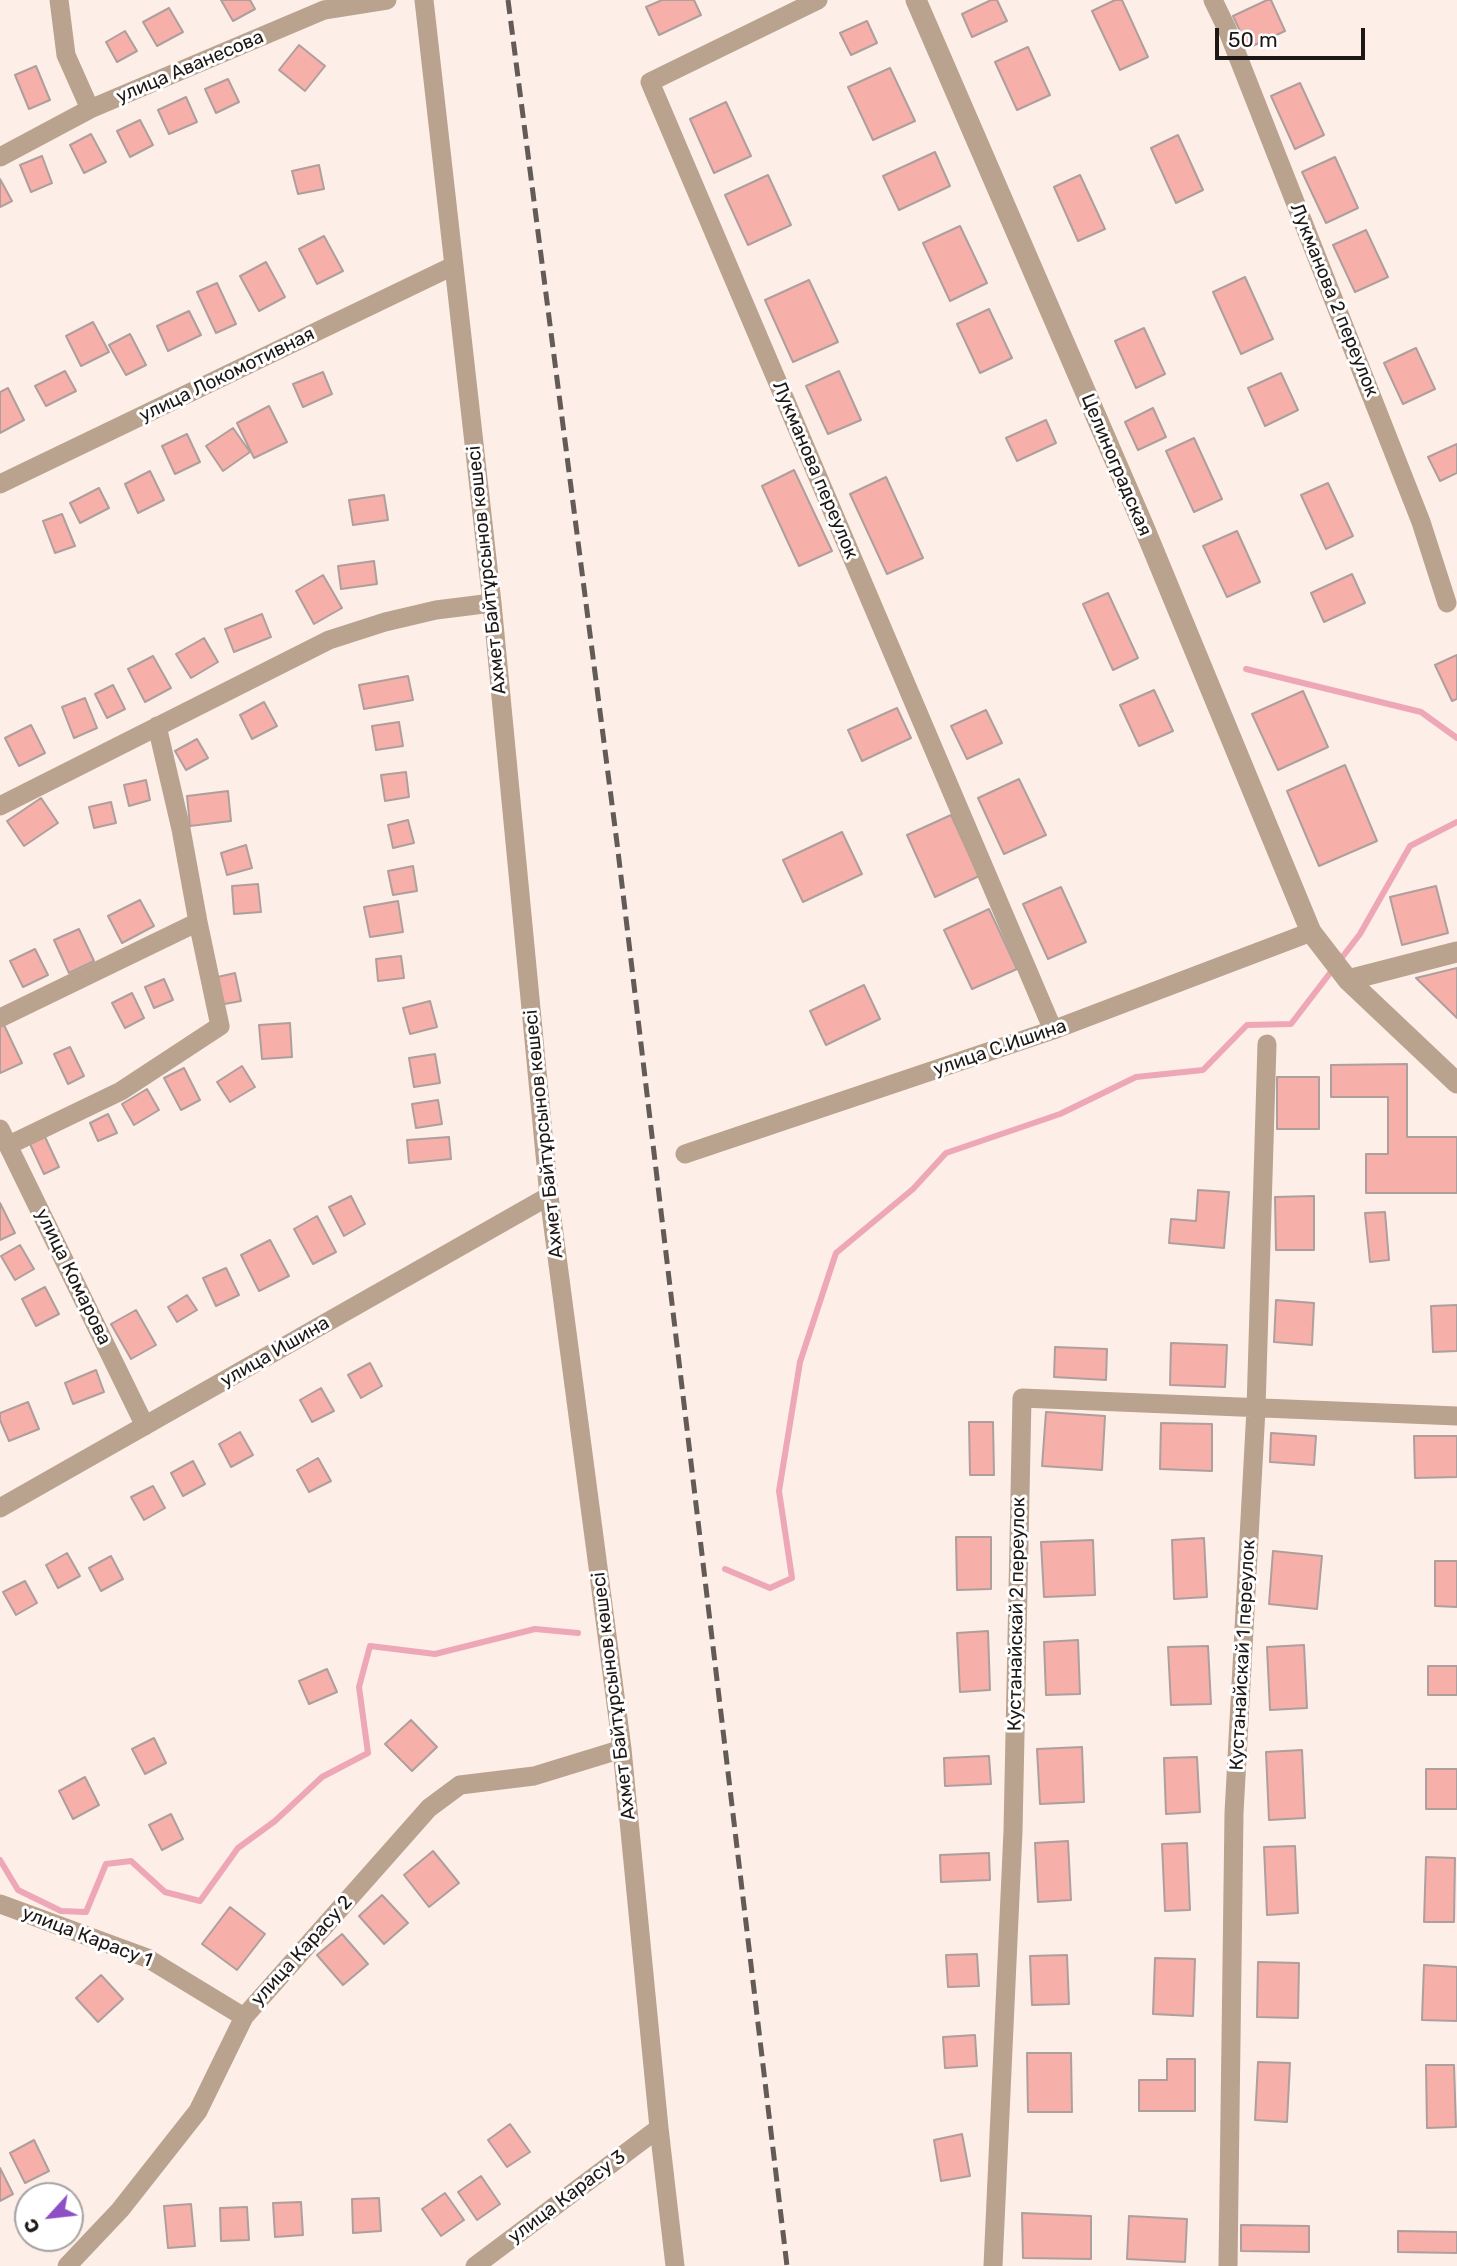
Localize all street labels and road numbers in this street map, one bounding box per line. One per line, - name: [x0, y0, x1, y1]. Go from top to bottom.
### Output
- street label: улица Аванесова: [113, 26, 267, 108]
- street label: Лукманова 2 переулок: [1285, 200, 1383, 400]
- street label: улица Локомотивная: [136, 323, 318, 427]
- street label: Лукманова переулок: [767, 378, 863, 562]
- street label: Целиноградская: [1076, 390, 1156, 540]
- street label: Ахмет Байтұрсынов көшесі: [463, 445, 511, 695]
- street label: Ахмет Байтұрсынов көшесі: [520, 1009, 568, 1259]
- street label: улица С.Ишина: [930, 1015, 1070, 1081]
- street label: улица Комарова: [30, 1205, 116, 1349]
- street label: улица Ишина: [216, 1312, 334, 1392]
- street label: Кустанайскай 2 переулок: [1004, 1497, 1030, 1731]
- street label: Кустанайскай 1 переулок: [1226, 1539, 1260, 1771]
- street label: Ахмет Байтұрсынов көшесі: [587, 1571, 641, 1821]
- street label: улица Карасу 2: [247, 1891, 357, 2011]
- street label: улица Карасу 1: [19, 1902, 155, 1972]
- street label: улица Карасу 3: [504, 2146, 630, 2248]

